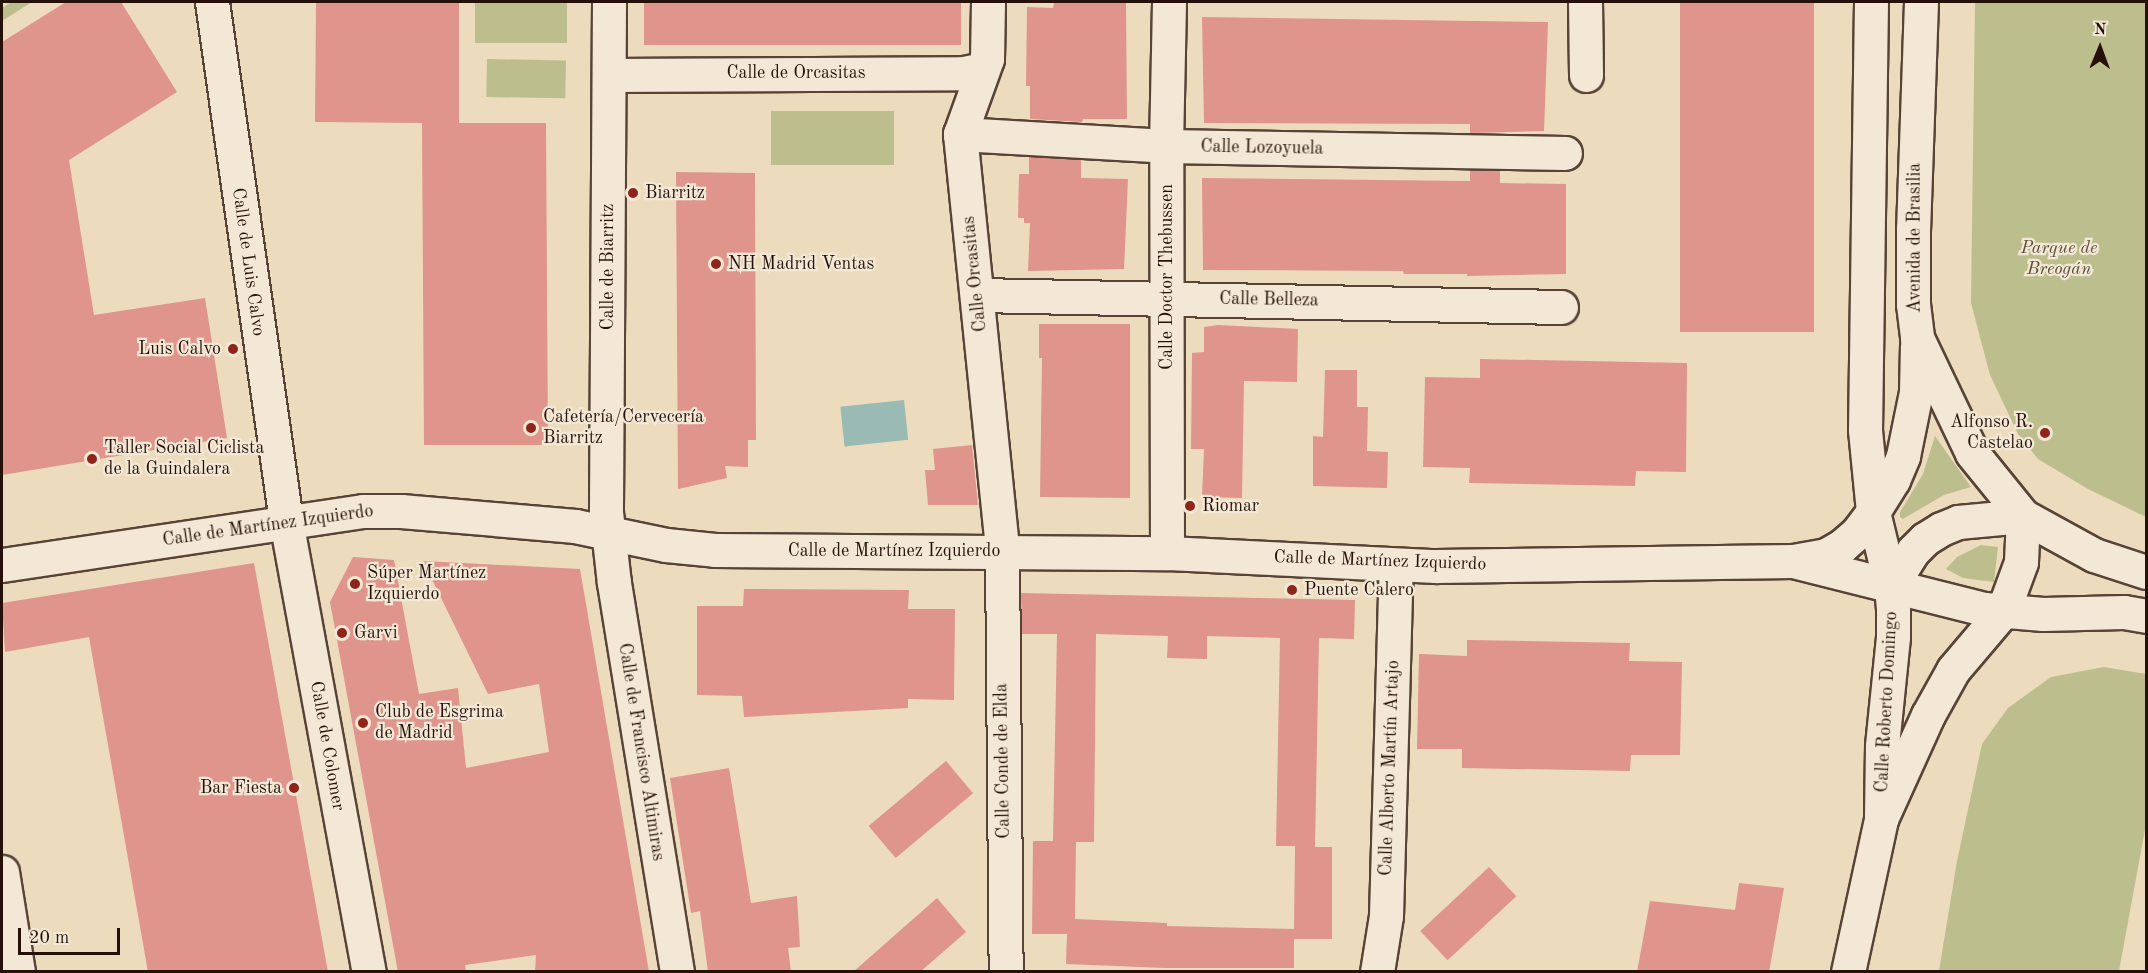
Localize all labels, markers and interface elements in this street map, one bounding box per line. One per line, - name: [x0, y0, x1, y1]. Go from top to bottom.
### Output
- north arrow: [2070, 18, 2130, 78]
- text: N: [2094, 22, 2107, 38]
- street label: Calle de Orcasitas: [726, 62, 866, 84]
- street label: Calle Lozoyuela: [1200, 136, 1324, 160]
- street label: Avenida de Brasilia: [1904, 163, 1926, 313]
- place label: Biarritz: [645, 182, 705, 204]
- street label: Calle Doctor Thebussen: [1156, 184, 1178, 370]
- street label: Calle de Luis Calvo: [227, 186, 269, 338]
- marker: Biarritz: [626, 186, 640, 200]
- street label: Calle de Biarritz: [597, 204, 619, 330]
- street label: Calle Orcasitas: [958, 215, 992, 333]
- park label: Parque de Breogán: [2021, 238, 2097, 280]
- place label: NH Madrid Ventas: [728, 253, 874, 275]
- marker: NH Madrid Ventas: [709, 257, 723, 271]
- street label: Calle Belleza: [1219, 288, 1319, 312]
- place label: Luis Calvo: [138, 338, 221, 360]
- marker: Luis Calvo: [226, 342, 240, 356]
- place label: Cafetería/Cervecería Biarritz: [543, 407, 704, 450]
- place label: Alfonso R. Castelao: [1950, 412, 2033, 454]
- marker: Cafetería/Cervecería Biarritz: [524, 421, 538, 435]
- marker: Alfonso R. Castelao: [2038, 426, 2052, 440]
- place label: Taller Social Ciclista de la Guindalera: [104, 438, 264, 480]
- marker: Taller Social Ciclista de la Guindalera: [85, 452, 99, 466]
- place label: Riomar: [1202, 495, 1259, 517]
- marker: Riomar: [1183, 499, 1197, 513]
- street label: Calle de Martínez Izquierdo: [161, 501, 375, 551]
- street label: Calle de Martínez Izquierdo: [788, 540, 1000, 562]
- street label: Calle de Martínez Izquierdo: [1273, 546, 1487, 576]
- place label: Súper Martínez Izquierdo: [367, 563, 486, 606]
- marker: Súper Martínez Izquierdo: [348, 577, 362, 591]
- place label: Puente Calero: [1304, 579, 1414, 601]
- marker: Puente Calero: [1285, 583, 1299, 597]
- street label: Calle Roberto Domingo: [1871, 611, 1903, 793]
- place label: Garvi: [354, 622, 398, 644]
- marker: Garvi: [335, 626, 349, 640]
- street label: Calle de Francisco Altimiras: [613, 642, 669, 862]
- street label: Calle Alberto Martín Artajo: [1375, 660, 1405, 876]
- street label: Calle de Colomer: [305, 679, 349, 813]
- street label: Calle Conde de Elda: [991, 683, 1015, 839]
- place label: Club de Esgrima de Madrid: [375, 702, 504, 744]
- marker: Club de Esgrima de Madrid: [356, 716, 370, 730]
- place label: Bar Fiesta: [200, 777, 282, 799]
- marker: Bar Fiesta: [287, 781, 301, 795]
- scale bar: [21, 916, 123, 954]
- text: 20 m: [29, 929, 69, 947]

